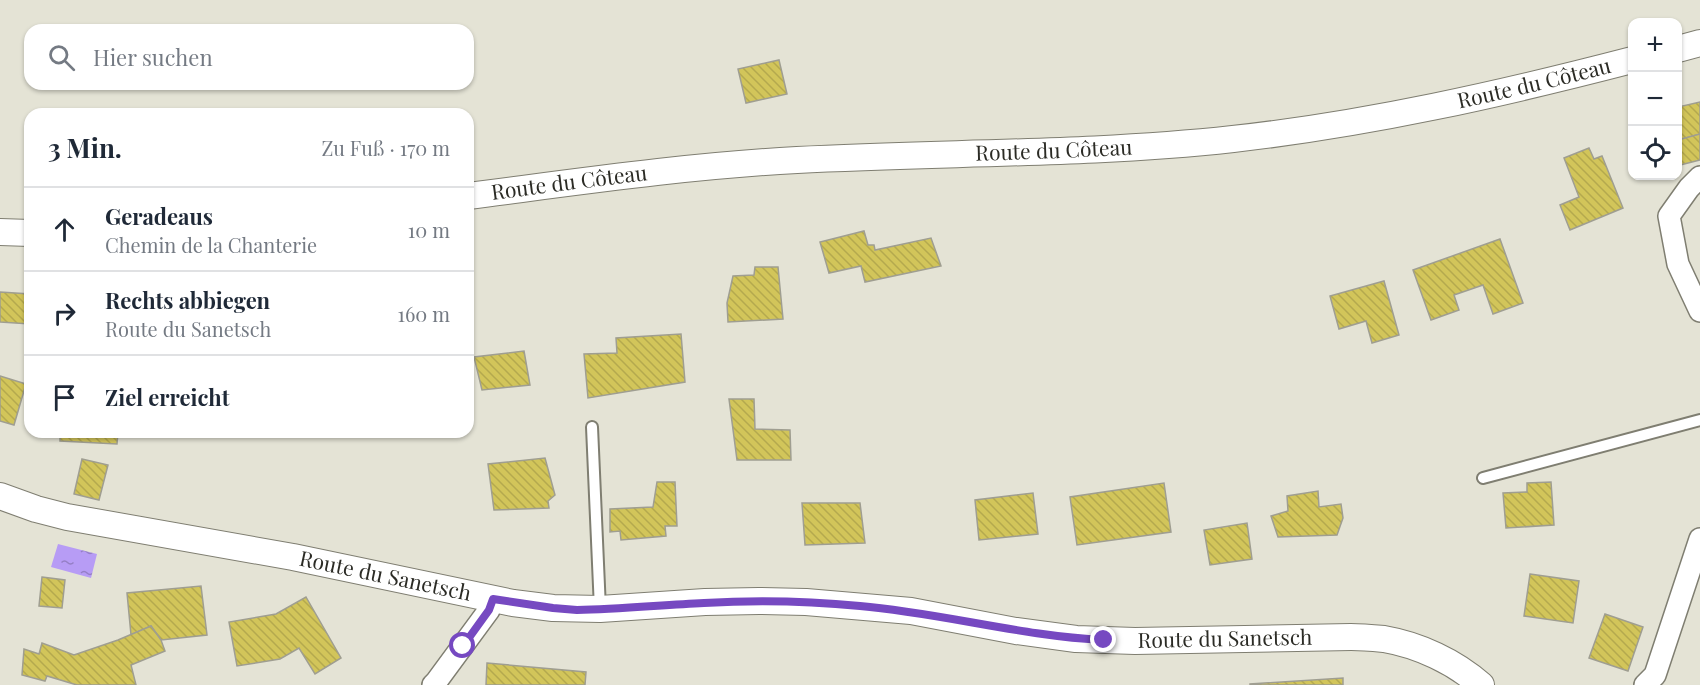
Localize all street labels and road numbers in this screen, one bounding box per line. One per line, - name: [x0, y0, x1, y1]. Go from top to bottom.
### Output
- street label: Route du Côteau: [1454, 50, 1613, 113]
- street label: Route du Côteau: [975, 131, 1133, 166]
- street label: Route du Côteau: [489, 157, 648, 205]
- street label: Route du Sanetsch: [297, 543, 475, 606]
- street label: Route du Sanetsch: [1137, 622, 1313, 653]

